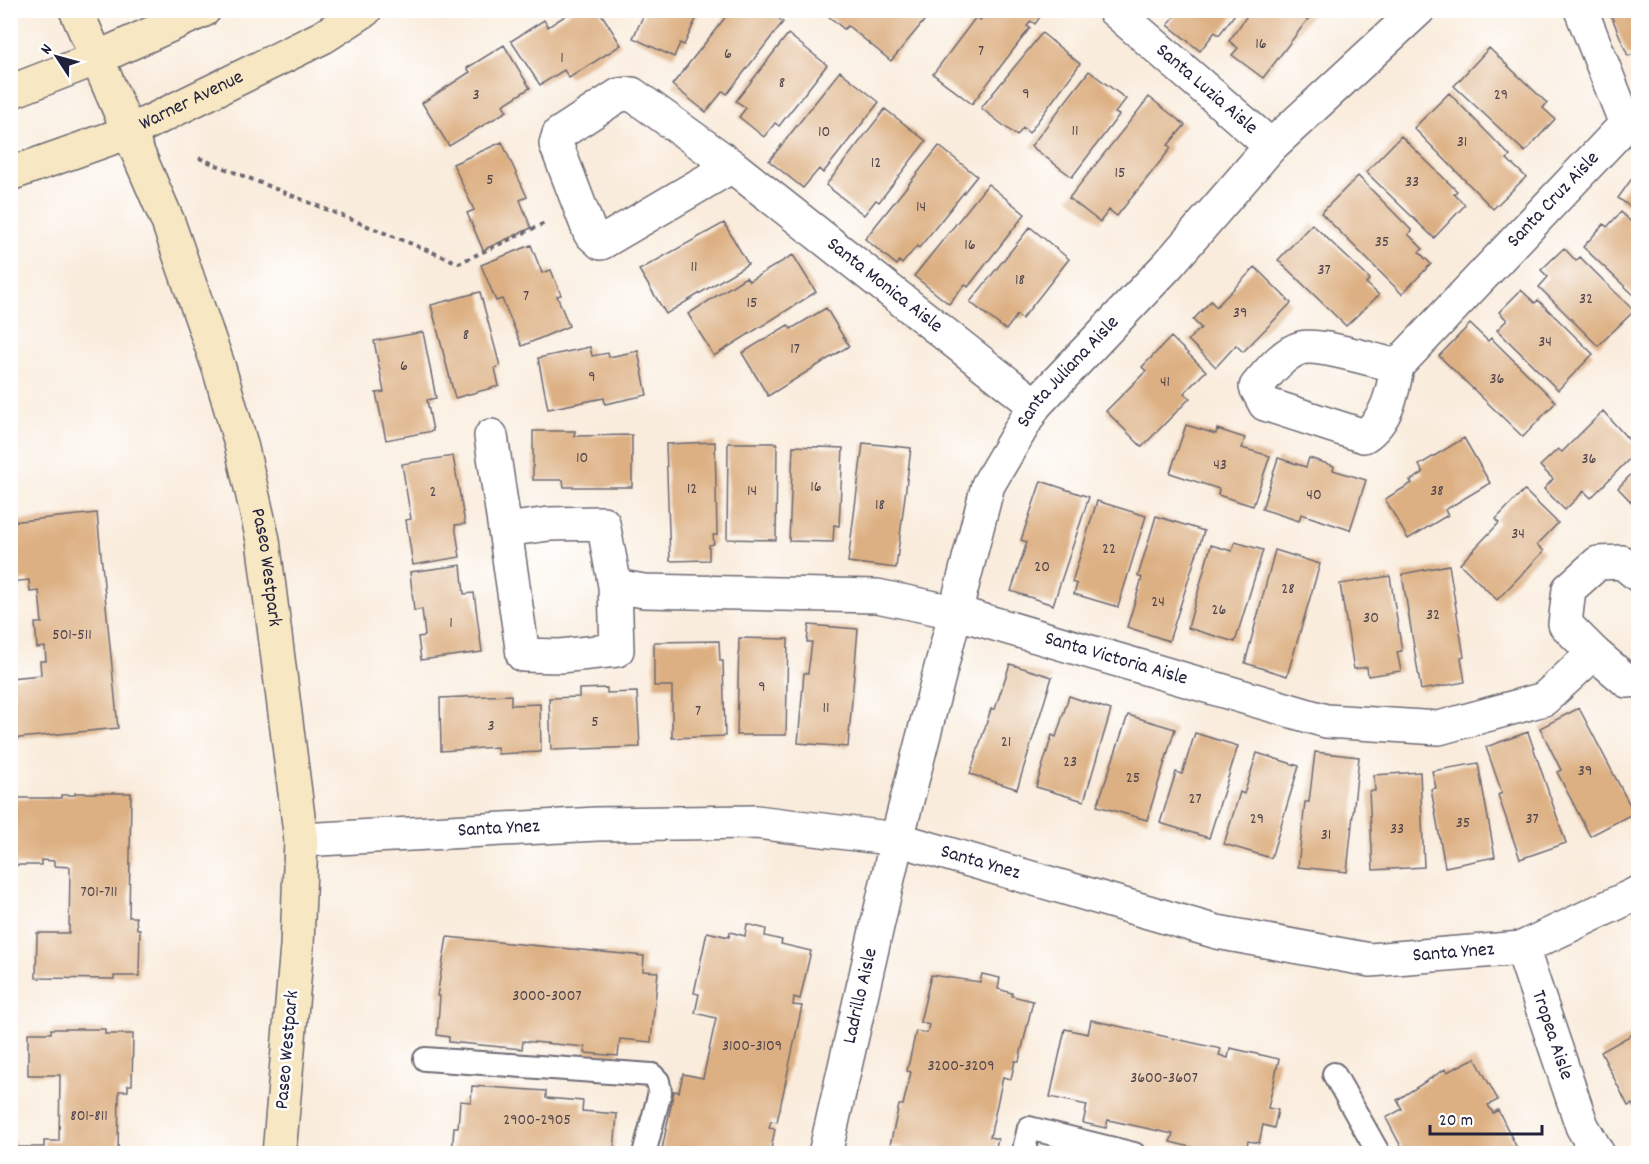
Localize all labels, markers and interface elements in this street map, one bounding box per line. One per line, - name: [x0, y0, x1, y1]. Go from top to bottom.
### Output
- north arrow: [27, 27, 87, 87]
- house number: 16: [1255, 33, 1267, 56]
- street label: Santa Luzia Aisle: [1149, 38, 1264, 142]
- text: N: [35, 40, 59, 60]
- house number: 7: [978, 40, 984, 63]
- house number: 6: [724, 43, 732, 66]
- house number: 1: [560, 47, 564, 70]
- street label: Warner Avenue: [135, 64, 249, 139]
- house number: 8: [779, 72, 785, 95]
- house number: 9: [1022, 83, 1030, 106]
- house number: 3: [472, 84, 480, 107]
- house number: 29: [1494, 84, 1508, 107]
- house number: 11: [1071, 120, 1079, 143]
- house number: 10: [818, 121, 830, 144]
- house number: 31: [1457, 131, 1467, 154]
- street label: Santa Cruz Aisle: [1501, 146, 1607, 255]
- house number: 12: [871, 152, 881, 175]
- house number: 15: [1115, 162, 1125, 185]
- house number: 5: [486, 169, 494, 192]
- house number: 33: [1405, 171, 1419, 194]
- house number: 14: [916, 196, 926, 219]
- street label: Santa Monica Aisle: [820, 231, 948, 341]
- house number: 35: [1375, 231, 1389, 254]
- house number: 16: [964, 234, 976, 257]
- house number: 11: [690, 256, 698, 279]
- house number: 37: [1317, 259, 1331, 282]
- house number: 18: [1015, 269, 1025, 292]
- house number: 7: [523, 285, 529, 308]
- house number: 32: [1579, 288, 1593, 311]
- house number: 15: [747, 292, 757, 315]
- house number: 39: [1233, 302, 1247, 325]
- street label: Santa Juliana Aisle: [1010, 310, 1126, 433]
- house number: 8: [463, 324, 469, 347]
- house number: 34: [1538, 331, 1552, 354]
- house number: 17: [790, 338, 800, 361]
- house number: 6: [400, 355, 408, 378]
- house number: 9: [588, 366, 596, 389]
- house number: 36: [1490, 368, 1505, 391]
- house number: 41: [1160, 371, 1170, 394]
- house number: 10: [576, 447, 588, 470]
- house number: 36: [1582, 448, 1597, 471]
- house number: 43: [1213, 454, 1227, 477]
- house number: 16: [810, 476, 822, 499]
- house number: 12: [687, 478, 697, 501]
- house number: 14: [747, 480, 757, 503]
- house number: 38: [1430, 480, 1444, 503]
- house number: 2: [430, 481, 437, 504]
- house number: 40: [1306, 484, 1322, 507]
- house number: 18: [875, 494, 885, 517]
- street label: Paseo Westpark: [242, 506, 288, 628]
- house number: 34: [1511, 523, 1525, 546]
- house number: 22: [1102, 538, 1116, 561]
- house number: 20: [1034, 556, 1050, 579]
- house number: 28: [1281, 578, 1295, 601]
- house number: 24: [1151, 591, 1165, 614]
- house number: 26: [1212, 599, 1227, 622]
- house number: 32: [1426, 604, 1440, 627]
- house number: 30: [1363, 607, 1379, 630]
- house number: 1: [449, 612, 453, 635]
- house number: 501-511: [52, 624, 92, 647]
- street label: Santa Victoria Aisle: [1041, 625, 1191, 694]
- house number: 9: [758, 676, 766, 699]
- house number: 11: [822, 697, 830, 720]
- house number: 7: [695, 700, 701, 723]
- house number: 5: [591, 711, 599, 734]
- house number: 3: [487, 715, 495, 738]
- house number: 21: [1001, 731, 1011, 754]
- house number: 23: [1063, 751, 1077, 774]
- house number: 39: [1578, 760, 1592, 783]
- house number: 25: [1126, 767, 1140, 790]
- house number: 27: [1188, 788, 1202, 811]
- house number: 29: [1250, 808, 1264, 831]
- house number: 37: [1525, 808, 1539, 831]
- house number: 35: [1456, 812, 1470, 835]
- street label: Santa Ynez: [457, 813, 541, 846]
- house number: 33: [1390, 818, 1404, 841]
- house number: 31: [1321, 824, 1331, 847]
- street label: Santa Ynez: [937, 838, 1024, 888]
- house number: 701-711: [81, 881, 117, 904]
- street label: Santa Ynez: [1412, 936, 1496, 971]
- street label: Ladrillo Aisle: [837, 945, 886, 1047]
- house number: 3000-3007: [512, 985, 582, 1008]
- street label: Tropea Aisle: [1523, 987, 1580, 1084]
- street label: Paseo Westpark: [269, 989, 307, 1111]
- house number: 3100-3109: [722, 1035, 782, 1058]
- house number: 3200-3209: [927, 1055, 995, 1078]
- house number: 3600-3607: [1130, 1067, 1198, 1090]
- scale bar: [1430, 1098, 1542, 1136]
- house number: 801-811: [70, 1105, 108, 1128]
- house number: 2900-2905: [503, 1109, 571, 1132]
- text: 20 m: [1439, 1109, 1473, 1134]

